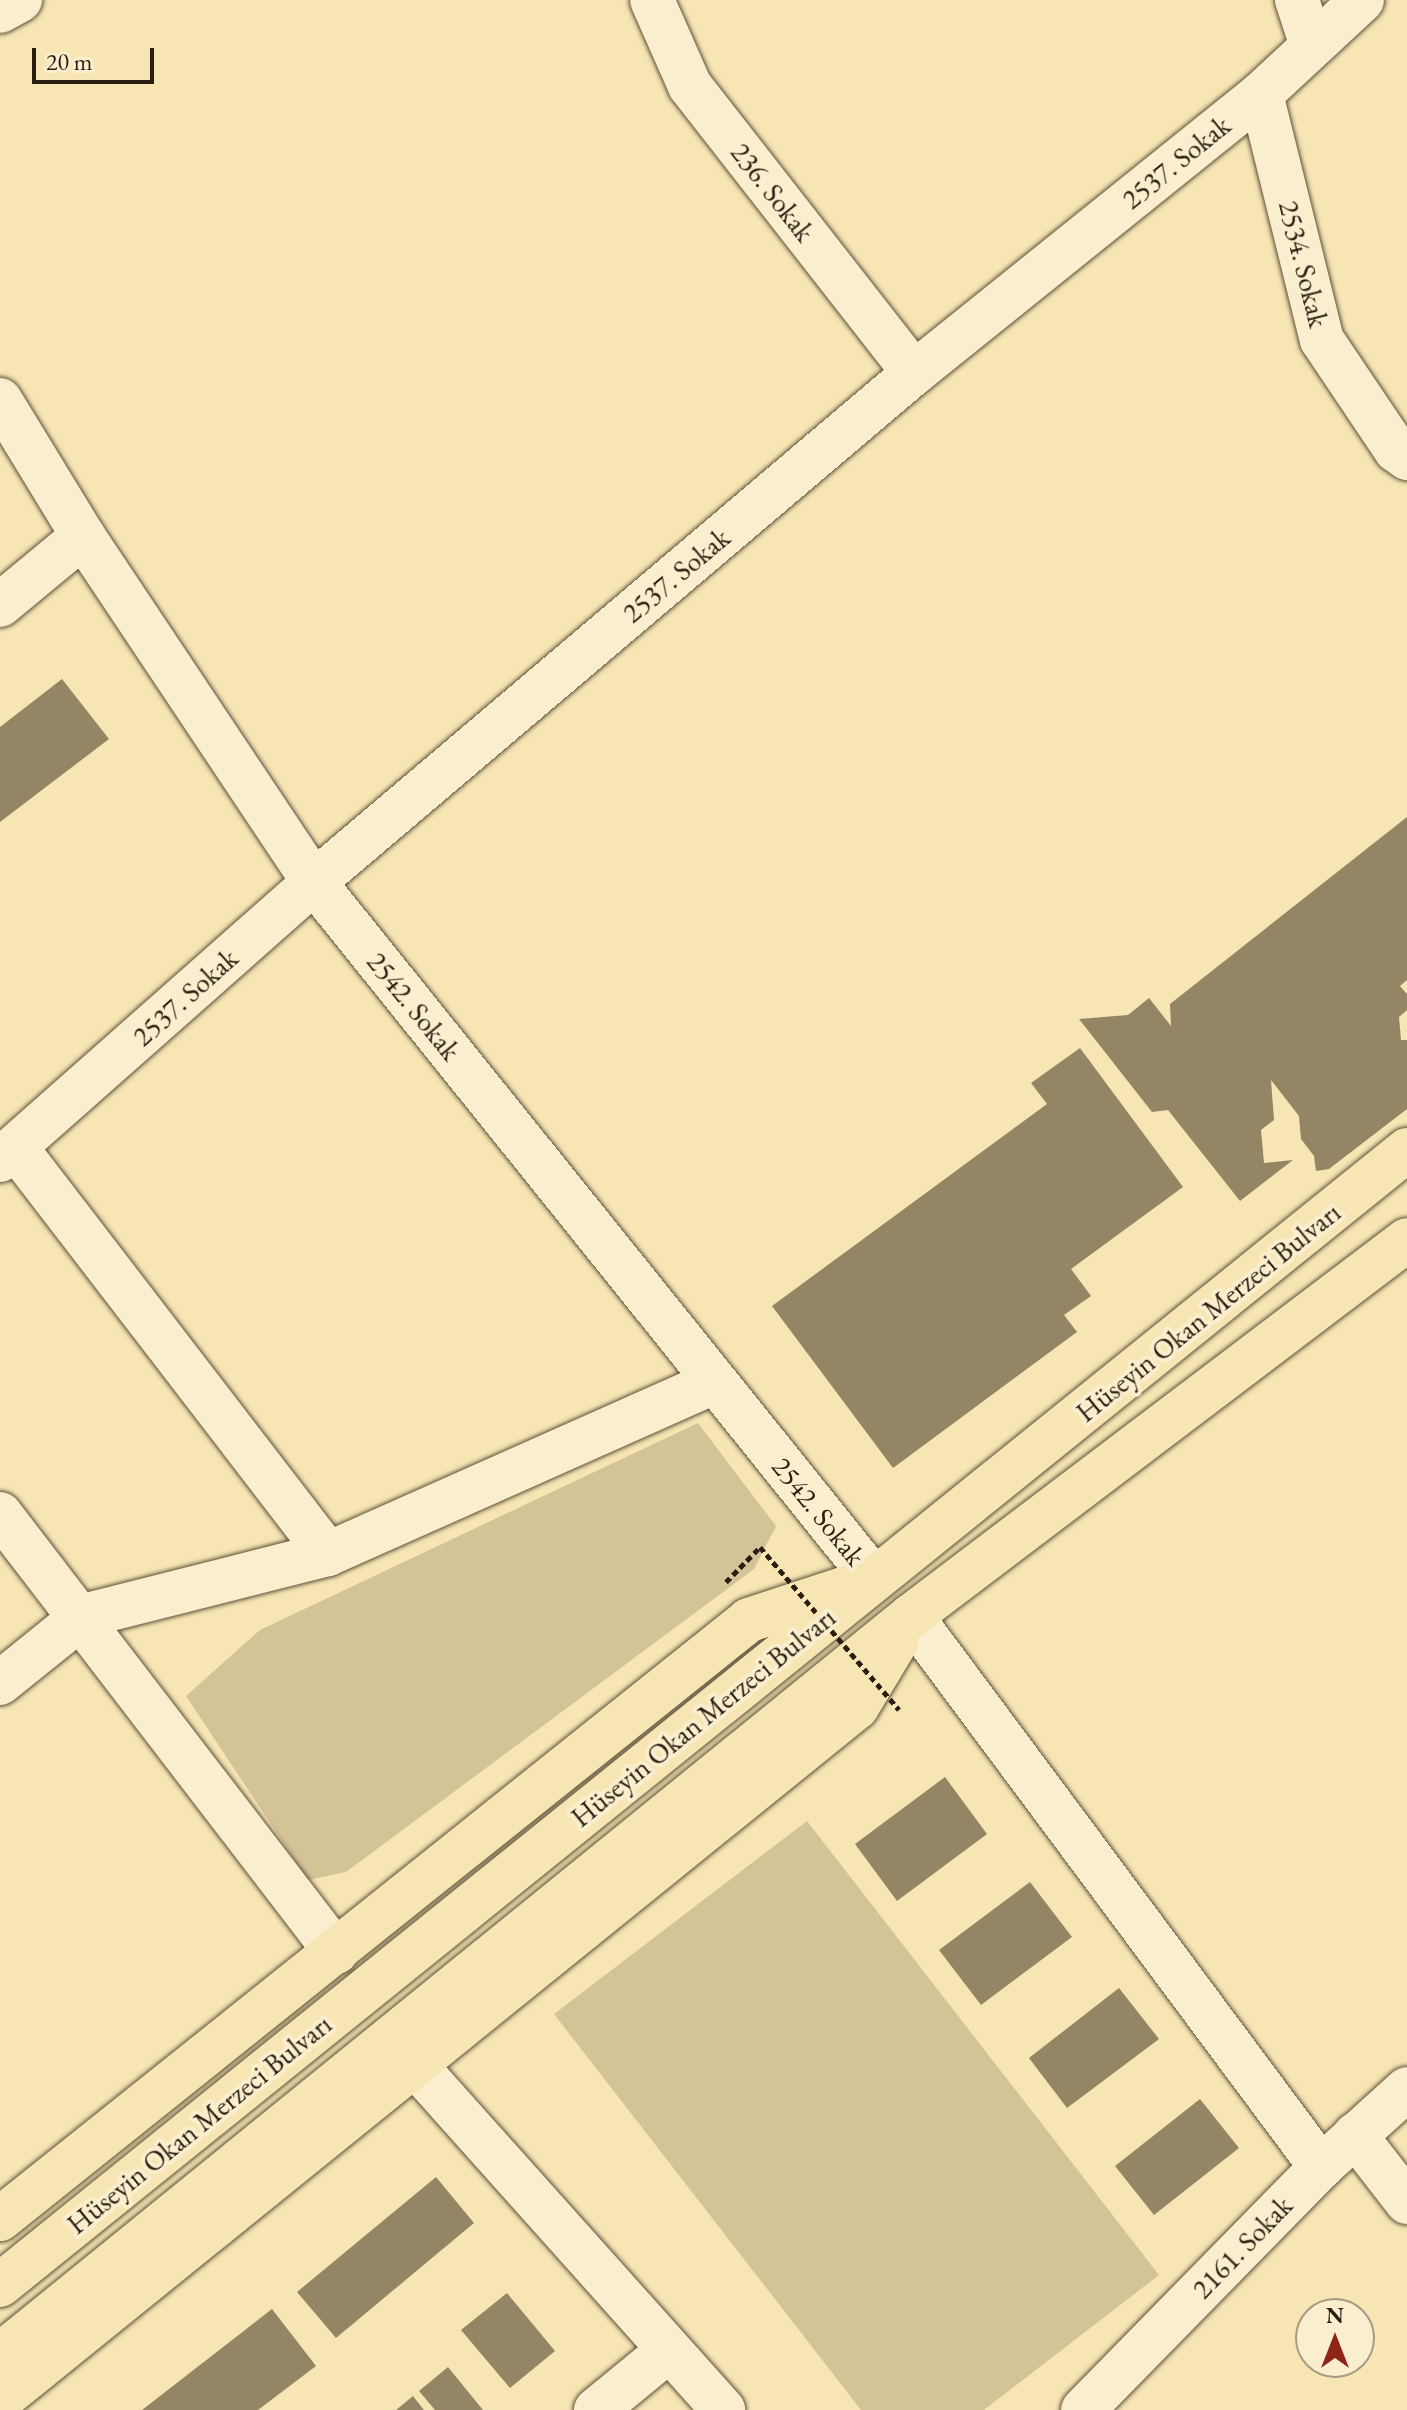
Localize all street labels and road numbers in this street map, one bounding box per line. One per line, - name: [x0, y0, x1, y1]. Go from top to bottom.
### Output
- street label: 2537. Sokak: [1115, 108, 1237, 216]
- street label: 236. Sokak: [724, 136, 822, 248]
- street label: 2534. Sokak: [1272, 197, 1336, 331]
- street label: 2537. Sokak: [616, 520, 736, 630]
- street label: 2537. Sokak: [126, 941, 244, 1053]
- street label: 2542. Sokak: [360, 945, 468, 1067]
- street label: Hüseyin Okan Merzeci Bulvarı: [1069, 1195, 1347, 1429]
- street label: 2542. Sokak: [765, 1450, 873, 1572]
- street label: Hüseyin Okan Merzeci Bulvarı: [564, 1600, 842, 1834]
- street label: Hüseyin Okan Merzeci Bulvarı: [60, 2007, 338, 2241]
- street label: 2161. Sokak: [1185, 2189, 1299, 2305]

